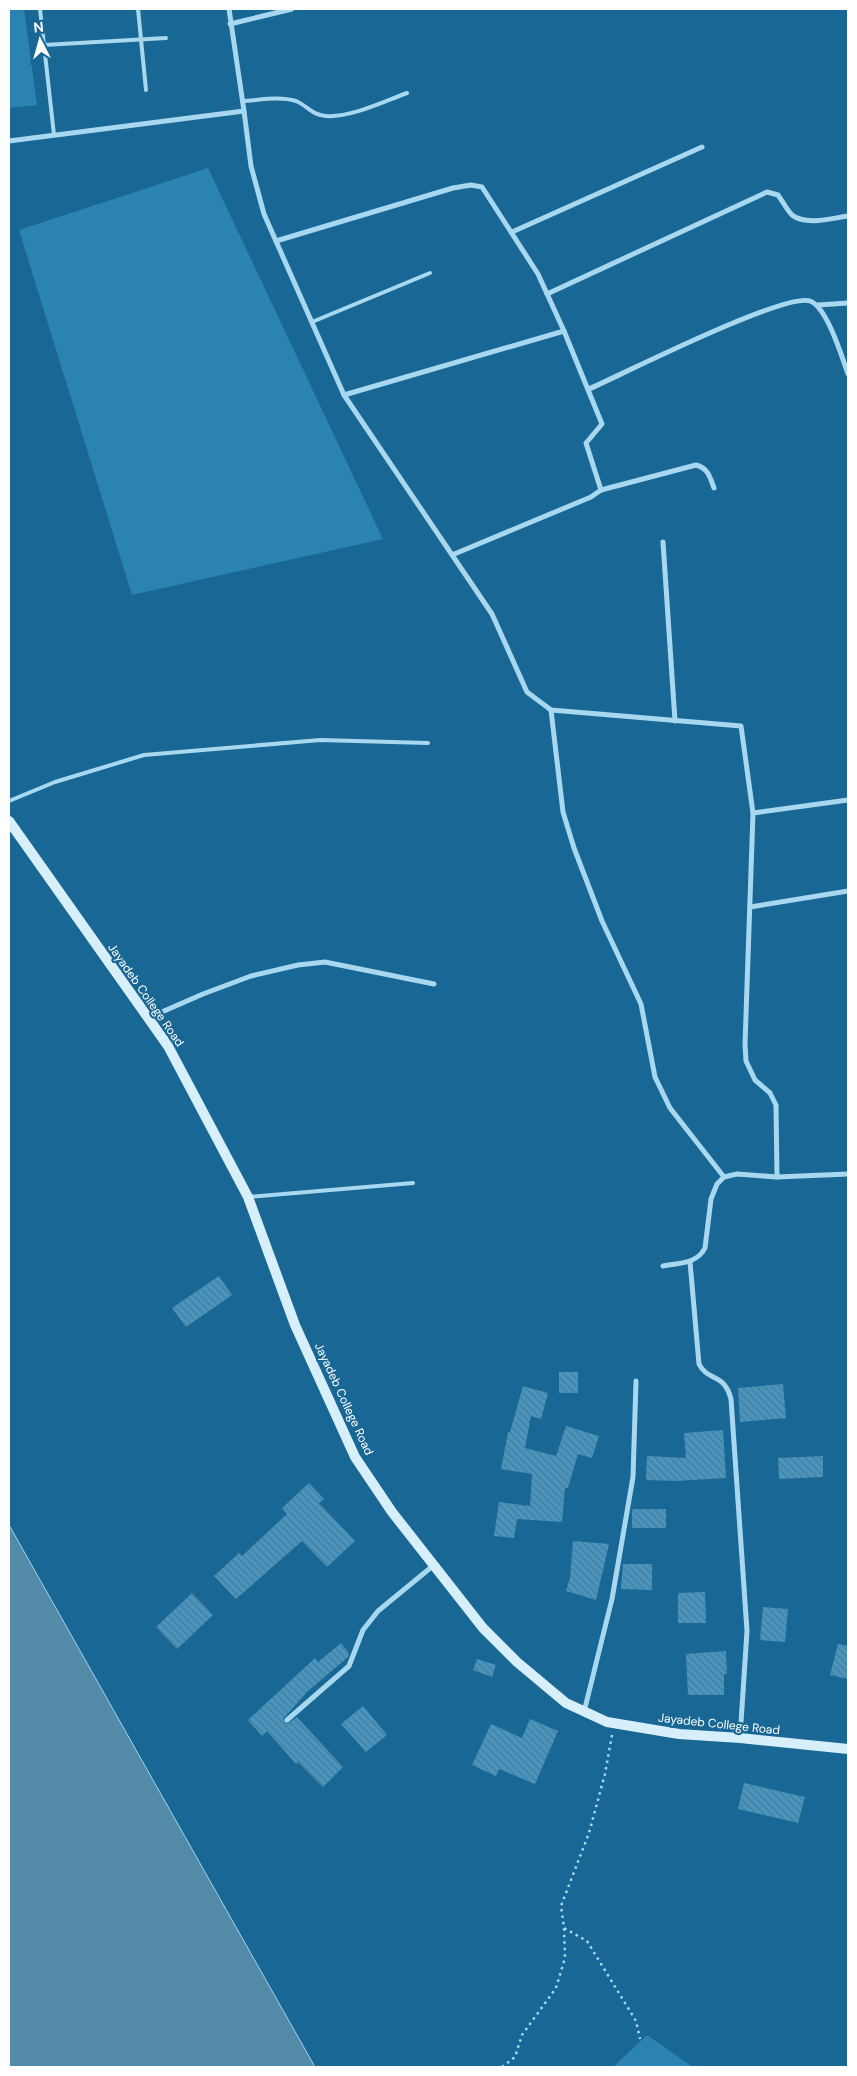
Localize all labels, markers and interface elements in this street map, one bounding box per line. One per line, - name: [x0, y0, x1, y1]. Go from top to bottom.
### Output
- north arrow: [15, 15, 65, 65]
- text: N: [33, 18, 45, 37]
- street label: Jayadeb College Road: [104, 940, 188, 1050]
- street label: Jayadeb College Road: [311, 1340, 377, 1458]
- street label: Jayadeb College Road: [657, 1710, 781, 1738]

